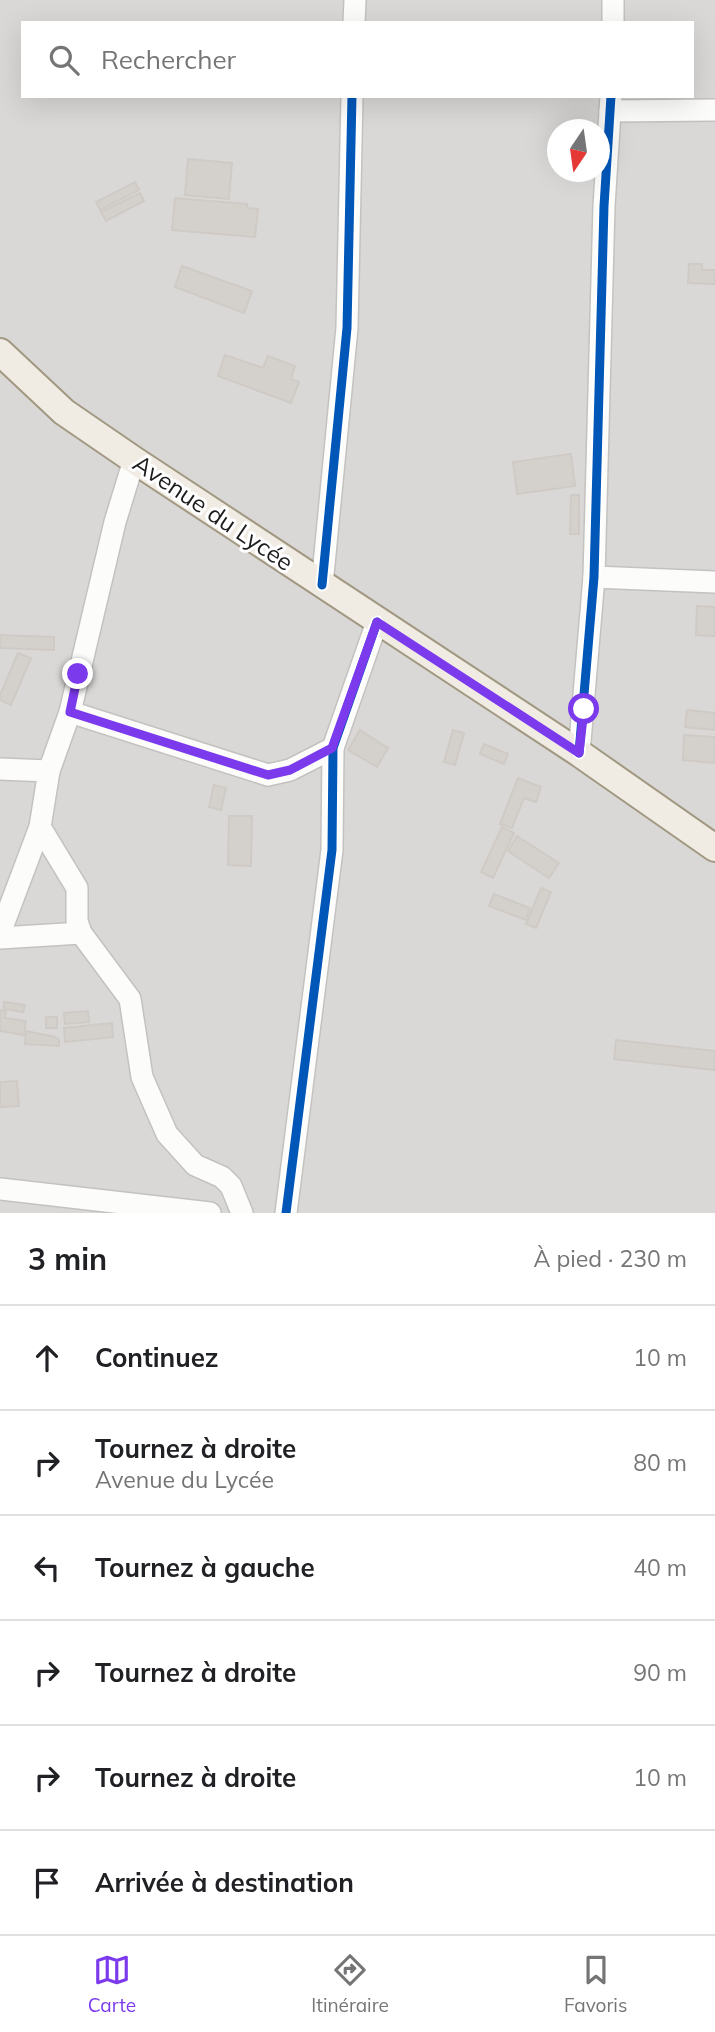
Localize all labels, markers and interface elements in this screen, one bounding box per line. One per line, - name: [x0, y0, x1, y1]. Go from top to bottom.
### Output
- search box: [21, 21, 694, 98]
- icon: search: [45, 41, 83, 79]
- text: Rechercher: [101, 43, 236, 76]
- north arrow: [547, 119, 610, 182]
- street label: Avenue du Lycée: [128, 448, 299, 577]
- route end: [62, 658, 93, 689]
- route start: [568, 693, 599, 724]
- text: 3 min: [28, 1240, 107, 1278]
- text: À pied · 230 m: [534, 1244, 687, 1273]
- icon: ahead: [28, 1339, 66, 1377]
- text: Continuez: [95, 1341, 219, 1374]
- text: 10 m: [633, 1343, 687, 1372]
- text: Tournez à droite: [95, 1432, 296, 1465]
- icon: right: [28, 1444, 66, 1482]
- text: 80 m: [633, 1448, 687, 1477]
- text: Avenue du Lycée: [95, 1465, 274, 1494]
- icon: left: [28, 1549, 66, 1587]
- text: Tournez à gauche: [95, 1551, 315, 1584]
- text: 40 m: [633, 1553, 687, 1582]
- icon: right: [28, 1654, 66, 1692]
- text: Tournez à droite: [95, 1656, 296, 1689]
- text: 90 m: [633, 1658, 687, 1687]
- icon: right: [28, 1759, 66, 1797]
- text: Tournez à droite: [95, 1761, 296, 1794]
- text: 10 m: [633, 1763, 687, 1792]
- icon: arrive: [28, 1864, 66, 1902]
- text: Arrivée à destination: [95, 1866, 354, 1899]
- tab: Carte: [88, 1951, 136, 2017]
- tab: Itinéraire: [311, 1951, 389, 2017]
- tab: Favoris: [564, 1951, 627, 2017]

